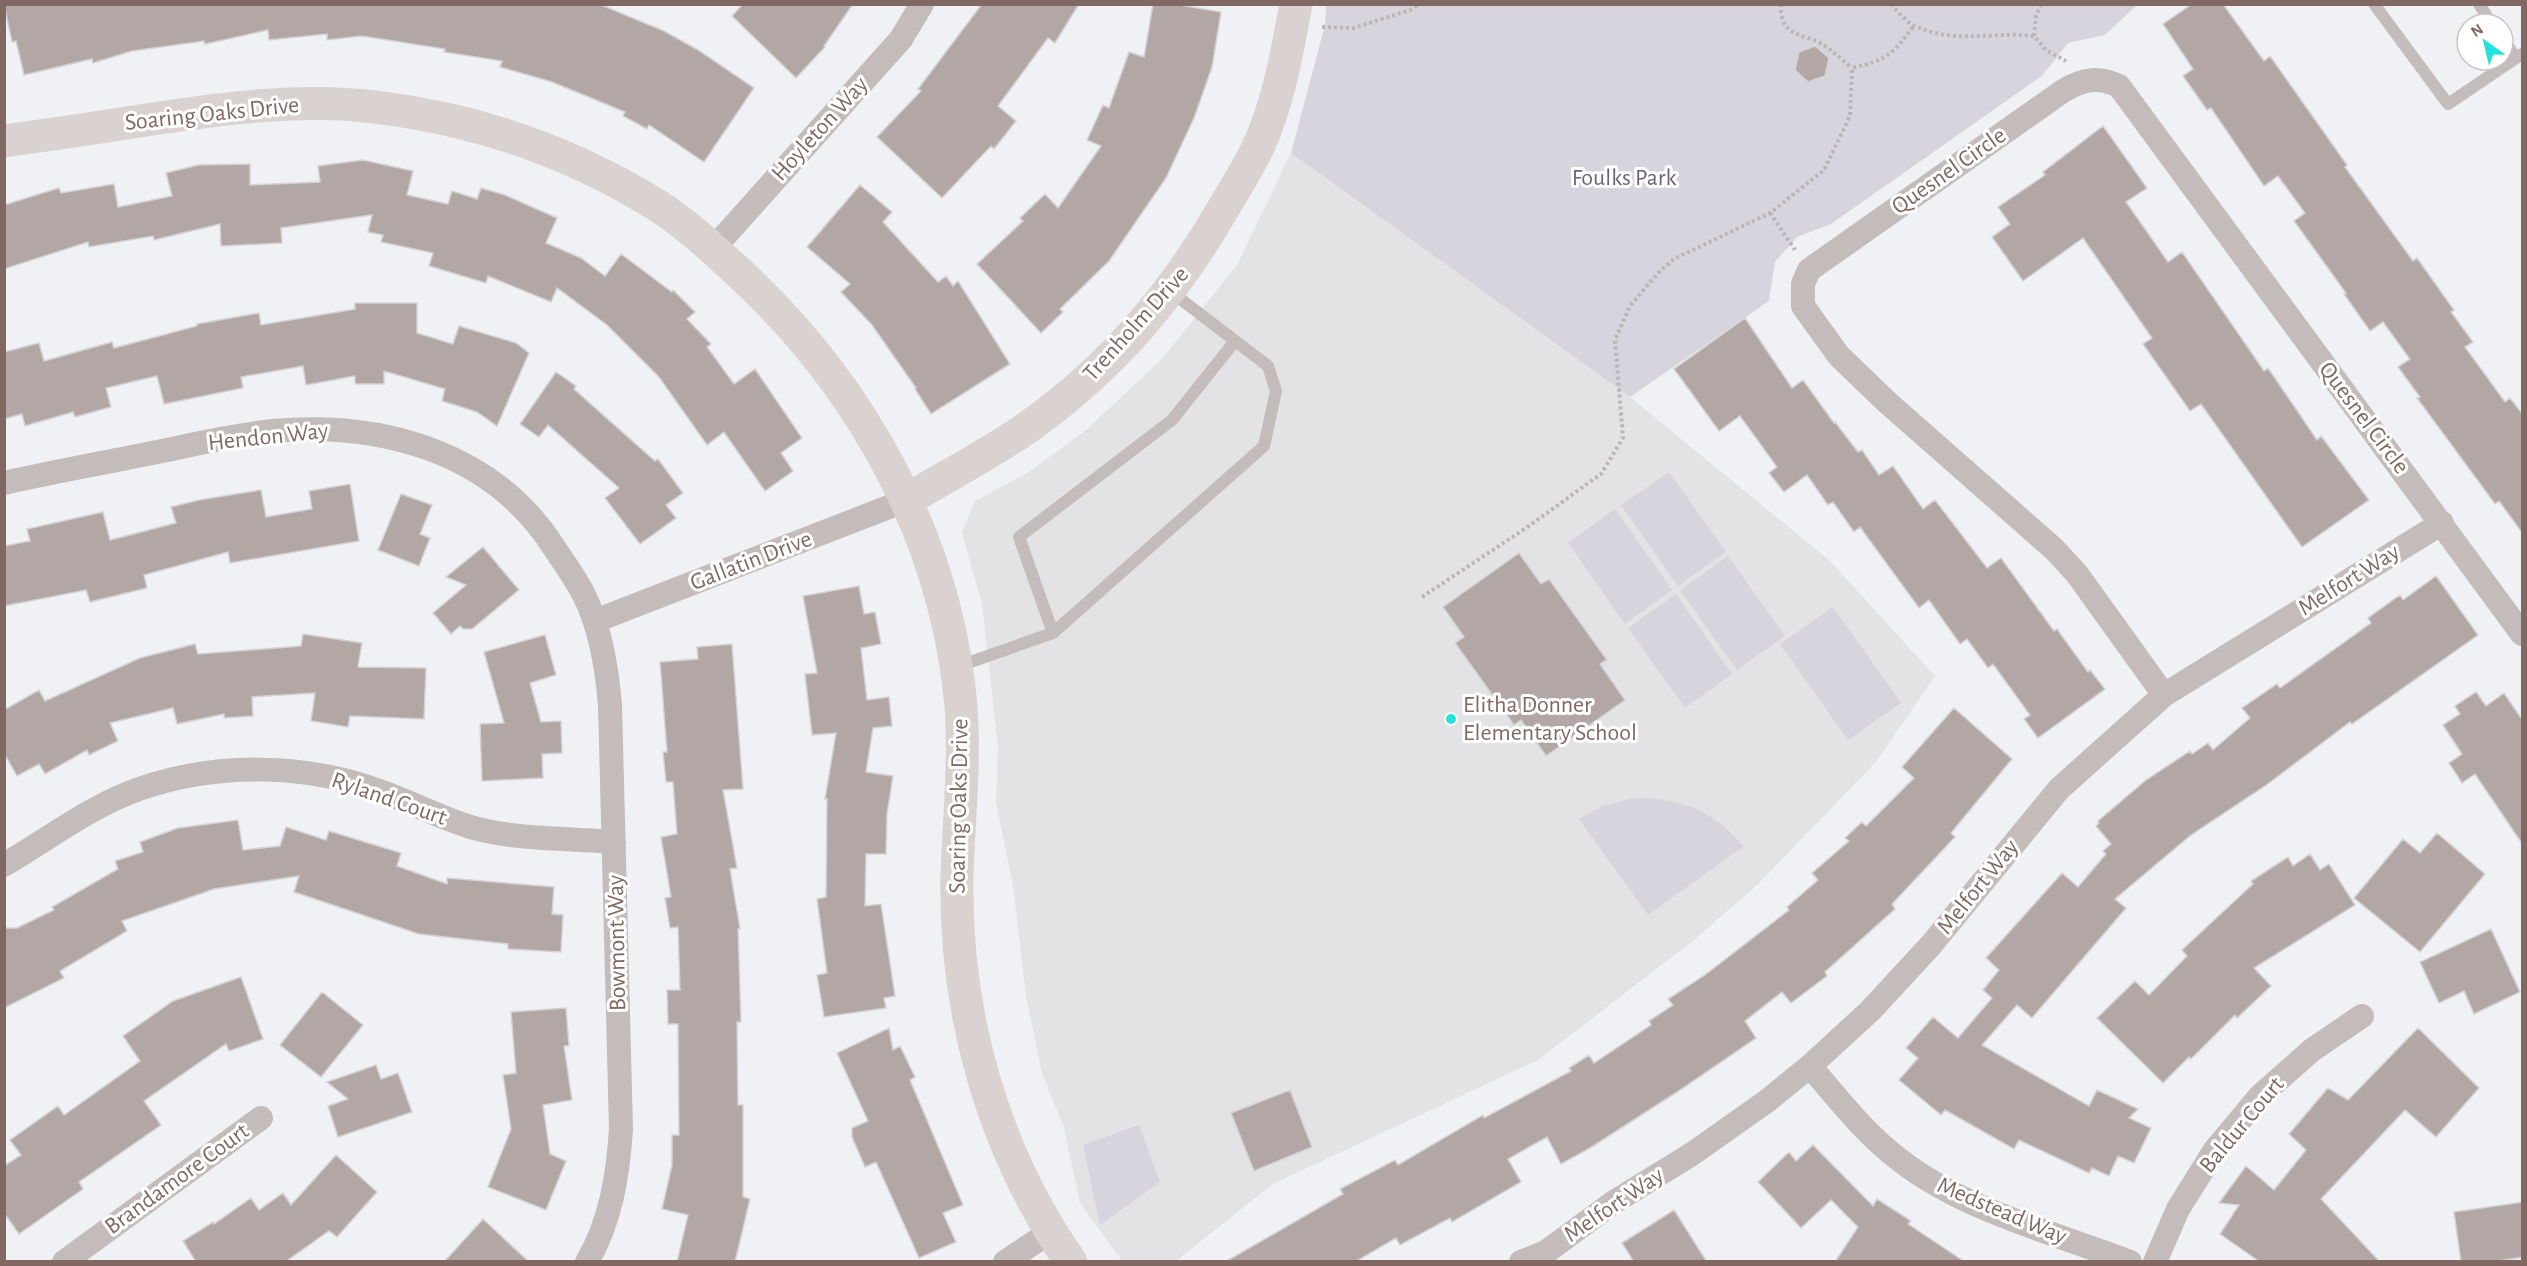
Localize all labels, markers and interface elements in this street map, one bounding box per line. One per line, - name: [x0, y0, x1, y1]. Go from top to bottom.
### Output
- north arrow: [2455, 12, 2515, 72]
- text: N: [2468, 21, 2486, 40]
- street label: Hoyleton Way: [767, 72, 873, 186]
- street label: Soaring Oaks Drive: [124, 93, 300, 135]
- street label: Quesnel Circle: [1888, 123, 2010, 219]
- park label: Foulks Park: [1572, 166, 1676, 190]
- street label: Trenholm Drive: [1079, 262, 1193, 386]
- street label: Quesnel Circle: [2314, 358, 2414, 478]
- street label: Hendon Way: [207, 419, 329, 455]
- street label: Gallatin Drive: [687, 527, 815, 595]
- street label: Melfort Way: [2294, 540, 2404, 620]
- place label: Elitha Donner Elementary School: [1463, 693, 1637, 745]
- marker: Elitha Donner Elementary School: [1444, 712, 1458, 726]
- street label: Soaring Oaks Drive: [945, 718, 973, 894]
- street label: Ryland Court: [328, 768, 450, 830]
- street label: Melfort Way: [1933, 835, 2023, 939]
- street label: Bowmont Way: [604, 875, 630, 1011]
- street label: Baldur Court: [2195, 1072, 2289, 1178]
- street label: Brandamore Court: [101, 1119, 254, 1239]
- street label: Melfort Way: [1560, 1163, 1668, 1247]
- street label: Medstead Way: [1934, 1173, 2070, 1249]

